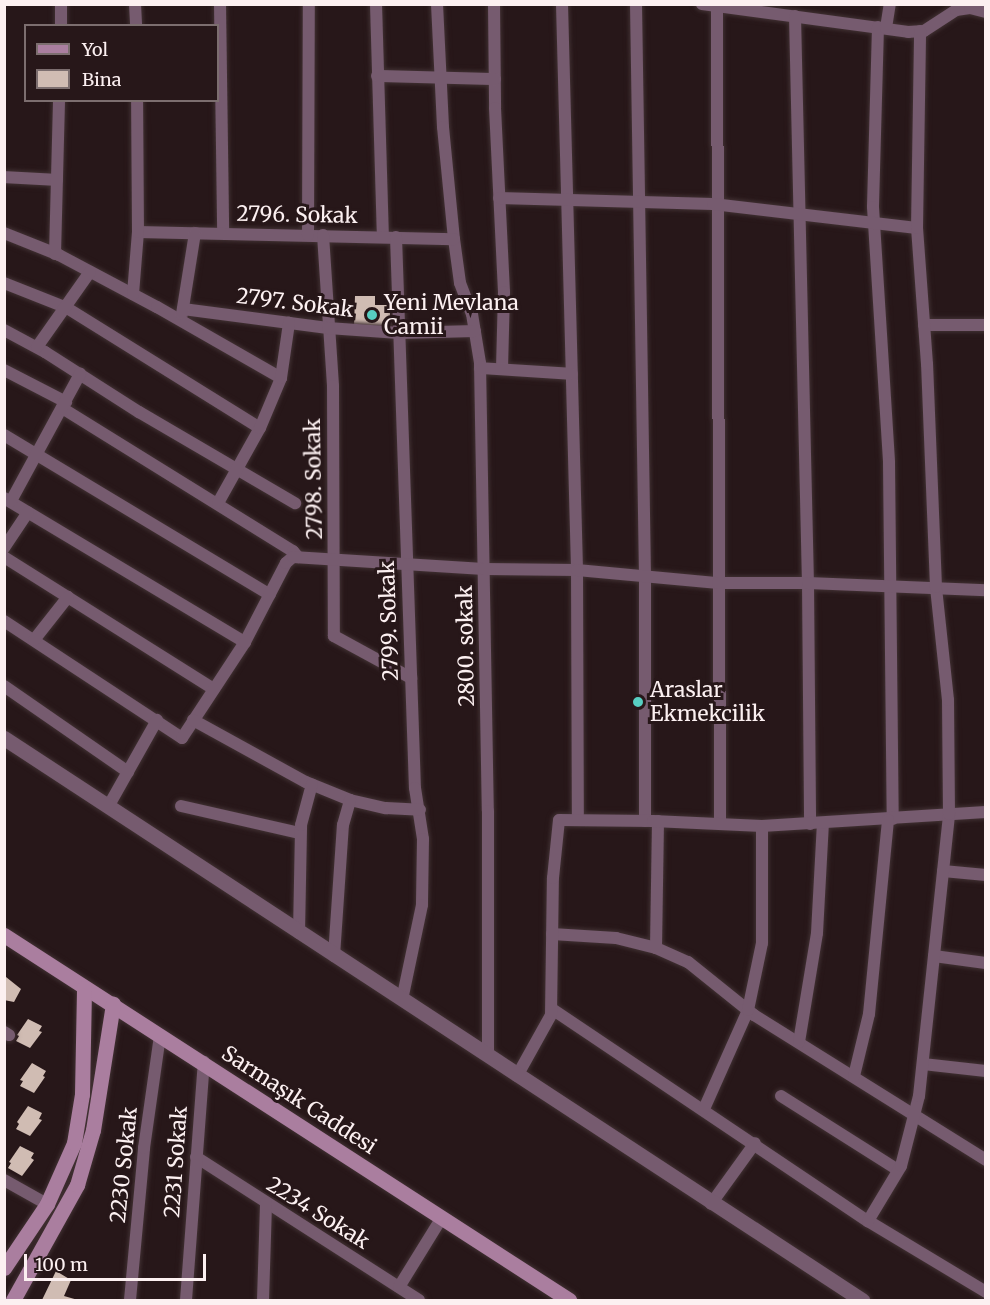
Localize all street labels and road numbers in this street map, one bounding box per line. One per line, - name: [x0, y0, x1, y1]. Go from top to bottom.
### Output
- street label: 2796. Sokak: [236, 201, 358, 229]
- street label: 2797. Sokak: [235, 283, 355, 323]
- street label: 2798. Sokak: [300, 418, 328, 540]
- street label: 2799. Sokak: [374, 561, 404, 681]
- street label: 2800. sokak: [452, 585, 480, 707]
- street label: Sarmaşık Caddesi: [217, 1041, 381, 1159]
- street label: 2231 Sokak: [160, 1105, 192, 1219]
- street label: 2230 Sokak: [105, 1106, 143, 1224]
- street label: 2234 Sokak: [262, 1172, 374, 1254]

